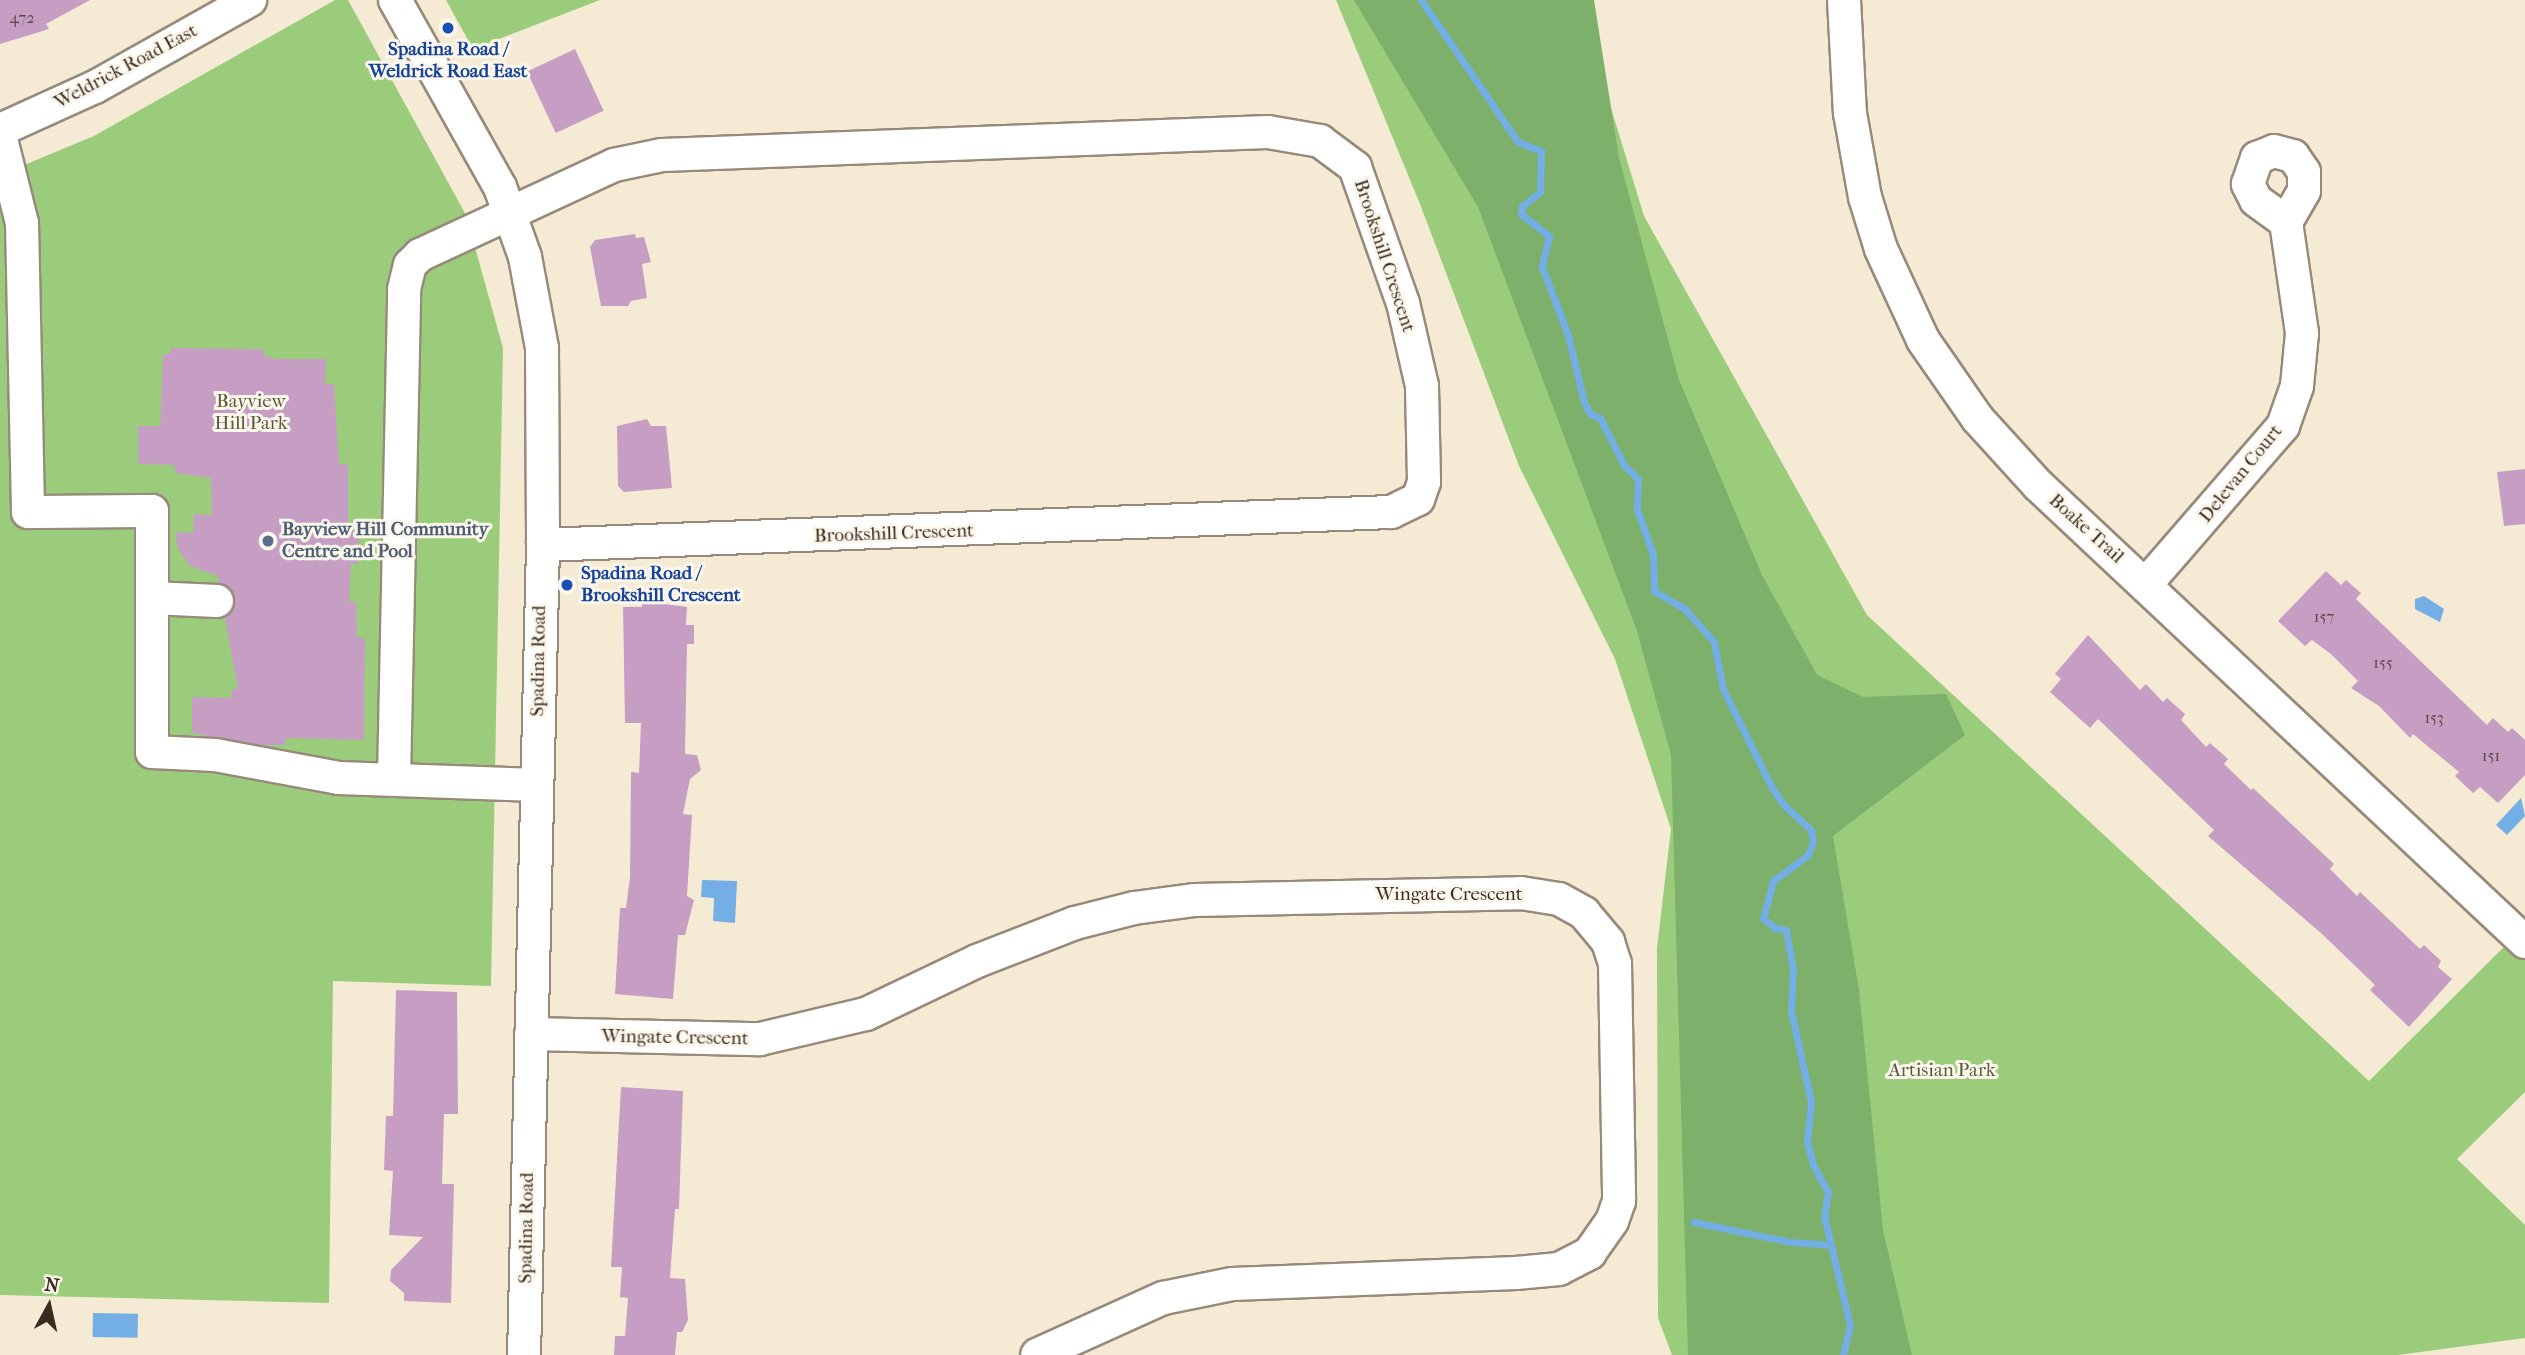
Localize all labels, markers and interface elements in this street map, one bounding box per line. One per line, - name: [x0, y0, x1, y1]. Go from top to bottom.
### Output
- house number: 472: [10, 8, 34, 28]
- street label: Weldrick Road East: [51, 20, 201, 114]
- marker: Spadina Road / Weldrick Road East: [440, 20, 456, 36]
- place label: Spadina Road / Weldrick Road East: [369, 39, 527, 83]
- street label: Brookshill Crescent: [1349, 177, 1419, 335]
- park label: Bayview Hill Park: [214, 391, 288, 435]
- street label: Delevan Court: [2195, 420, 2287, 528]
- street label: Boake Trail: [2044, 489, 2128, 569]
- place label: Bayview Hill Community Centre and Pool: [282, 519, 489, 563]
- street label: Brookshill Crescent: [814, 520, 974, 548]
- marker: Bayview Hill Community Centre and Pool: [260, 533, 276, 549]
- place label: Spadina Road / Brookshill Crescent: [581, 563, 741, 607]
- marker: Spadina Road / Brookshill Crescent: [559, 577, 575, 593]
- street label: Spadina Road: [527, 605, 551, 717]
- house number: 157: [2314, 607, 2334, 627]
- house number: 155: [2373, 653, 2393, 673]
- house number: 153: [2424, 708, 2444, 728]
- house number: 151: [2482, 746, 2500, 766]
- street label: Wingate Crescent: [1376, 884, 1522, 906]
- street label: Wingate Crescent: [601, 1025, 749, 1051]
- park label: Artisian Park: [1888, 1060, 1996, 1082]
- street label: Spadina Road: [515, 1172, 539, 1284]
- north arrow: [14, 1271, 84, 1341]
- text: N: [43, 1273, 61, 1297]

